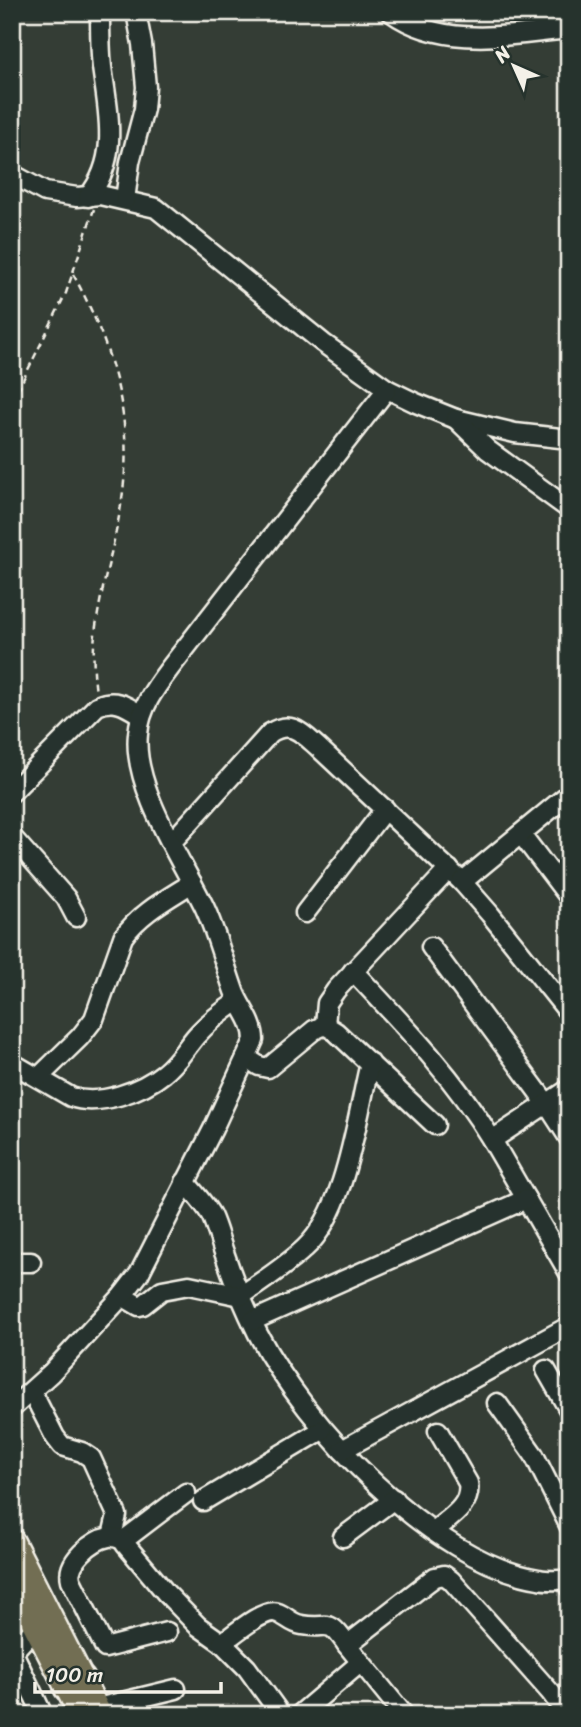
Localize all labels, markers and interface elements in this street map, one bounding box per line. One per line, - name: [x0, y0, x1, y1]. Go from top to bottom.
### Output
- north arrow: [480, 32, 550, 102]
- text: N: [485, 37, 519, 71]
- scale bar: [35, 1650, 220, 1694]
- text: 100 m: [46, 1656, 103, 1694]

